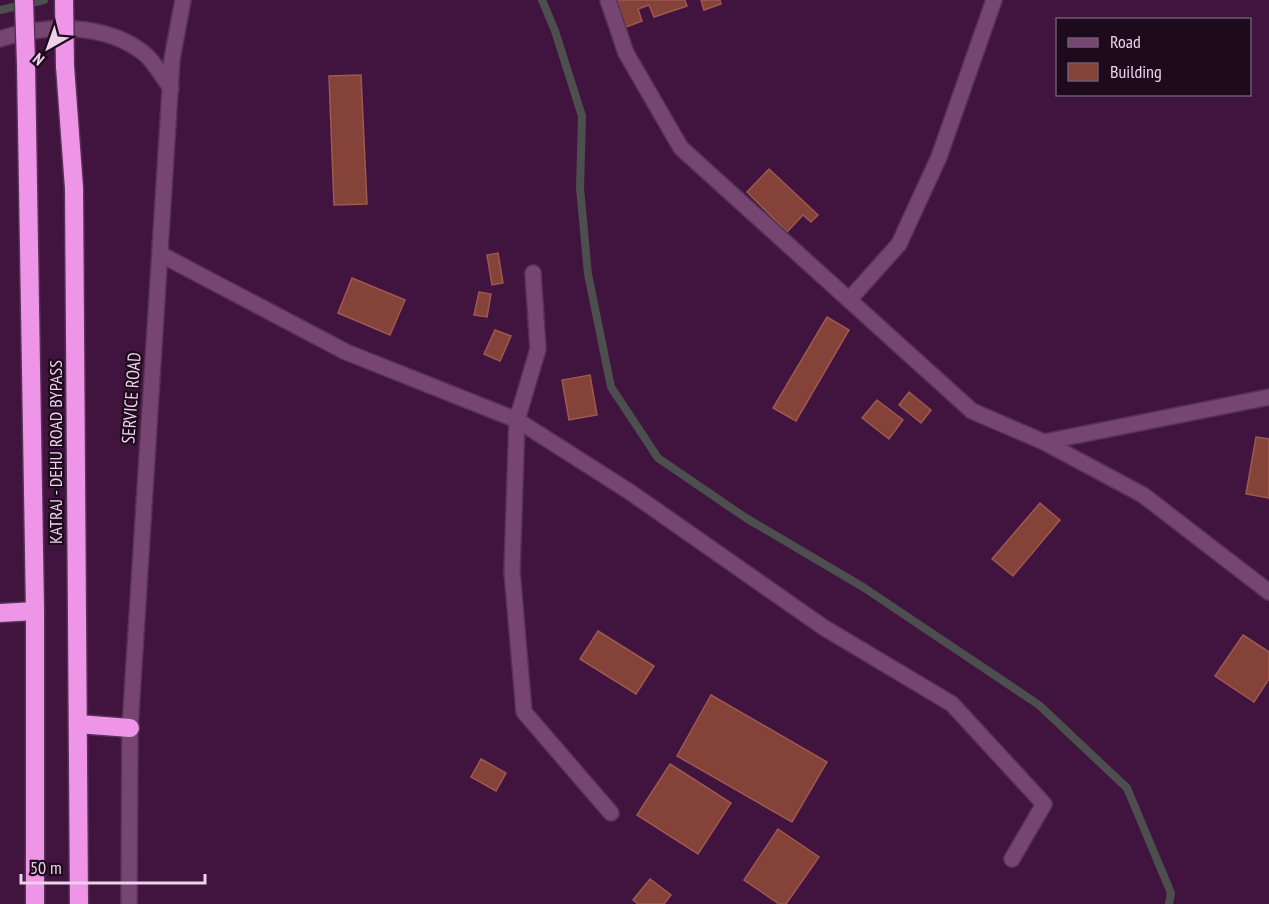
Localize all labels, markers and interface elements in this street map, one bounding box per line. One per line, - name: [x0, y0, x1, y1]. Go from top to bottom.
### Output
- north arrow: [18, 18, 78, 78]
- legend: [1056, 18, 1251, 96]
- text: Road: [1110, 30, 1141, 53]
- text: N: [29, 49, 48, 70]
- text: Building: [1110, 60, 1162, 83]
- street label: SERVICE ROAD: [116, 352, 146, 444]
- street label: KATRAJ - DEHU ROAD BYPASS: [44, 360, 67, 544]
- scale bar: [21, 847, 206, 885]
- text: 50 m: [30, 856, 62, 879]

